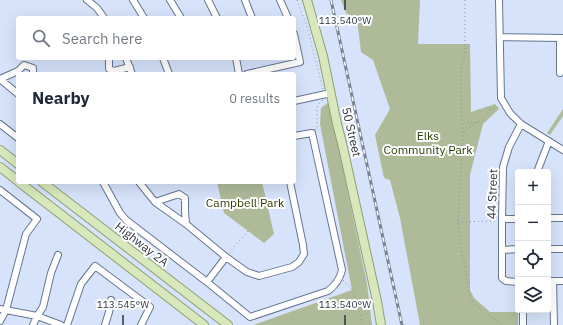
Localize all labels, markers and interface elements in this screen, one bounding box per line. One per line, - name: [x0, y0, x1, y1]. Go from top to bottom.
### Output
- text: 113.540°W: [319, 14, 371, 27]
- search box: [16, 16, 296, 60]
- icon: search: [30, 27, 52, 49]
- text: Search here: [62, 29, 142, 48]
- text: Nearby: [32, 87, 90, 109]
- text: 0 results: [229, 90, 280, 107]
- street label: 50 Street: [339, 106, 365, 158]
- park label: Elks Community Park: [383, 128, 473, 157]
- street label: 44 Street: [484, 169, 500, 219]
- map controls: [515, 169, 551, 313]
- button: +: [515, 169, 551, 205]
- park label: Campbell Park: [206, 195, 285, 210]
- button: −: [515, 205, 551, 241]
- street label: Highway 2A: [112, 218, 172, 270]
- button: locate: [515, 241, 551, 277]
- button: layers: [515, 277, 551, 313]
- text: 113.545°W: [97, 298, 149, 311]
- text: 113.540°W: [319, 298, 371, 311]

